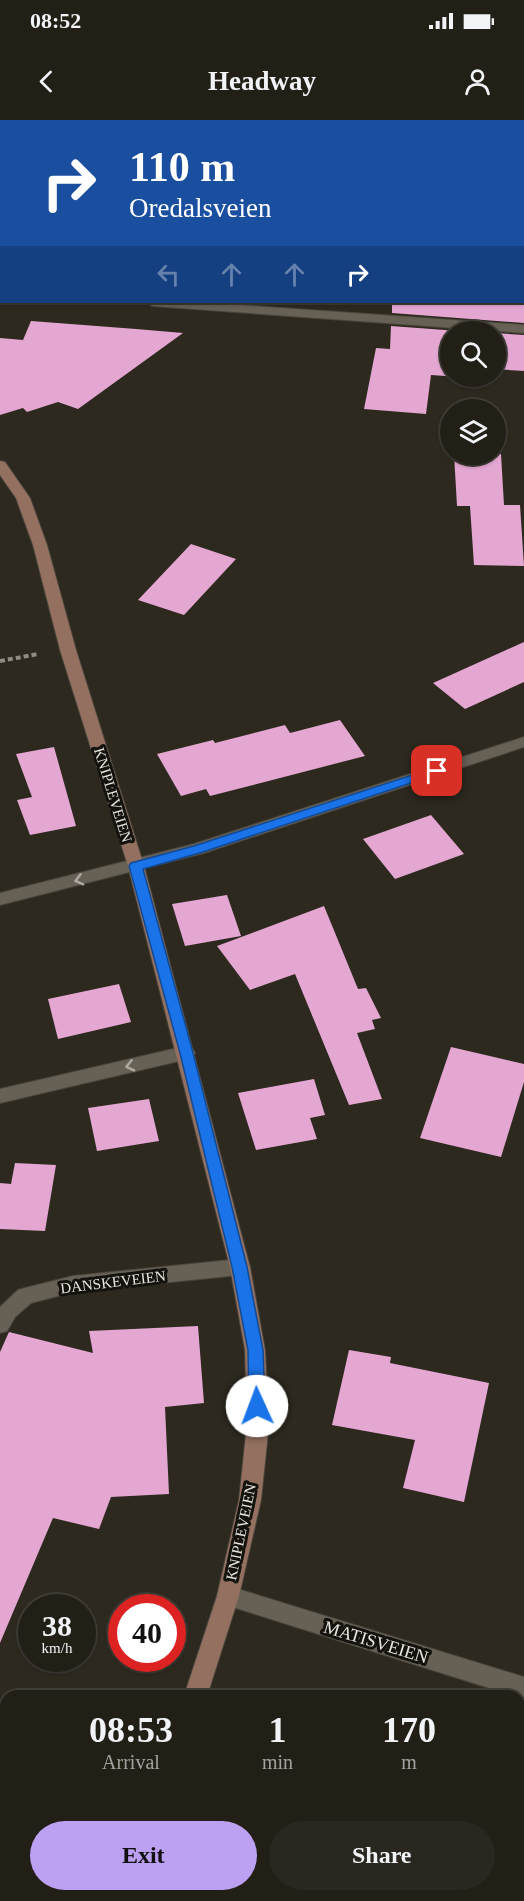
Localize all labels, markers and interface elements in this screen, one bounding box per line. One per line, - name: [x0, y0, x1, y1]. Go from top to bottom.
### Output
- text: 08:52: [30, 8, 81, 33]
- icon: back: [30, 65, 63, 98]
- icon: person: [461, 65, 494, 98]
- text: Headway: [208, 66, 316, 96]
- icon: right: [30, 144, 108, 222]
- text: 110 m: [129, 144, 235, 190]
- text: Oredalsveien: [129, 193, 271, 223]
- icon: left: [152, 258, 185, 291]
- icon: ahead: [215, 258, 248, 291]
- icon: ahead: [278, 258, 311, 291]
- icon: right: [341, 258, 374, 291]
- map controls: [440, 321, 506, 465]
- button: search: [440, 321, 506, 387]
- button: layers: [440, 399, 506, 465]
- pin: [411, 745, 462, 796]
- street label: KNIPLEVEIEN: [91, 746, 135, 845]
- icon: arrive: [420, 754, 453, 787]
- one-way arrow: [74, 872, 84, 885]
- one-way arrow: [125, 1059, 135, 1072]
- street label: DANSKEVEIEN: [60, 1268, 167, 1296]
- position arrow: [225, 1374, 289, 1438]
- street label: KNIPLEVEIEN: [223, 1482, 259, 1582]
- speed limit sign: 40: [108, 1594, 186, 1672]
- text: 38: [42, 1609, 72, 1642]
- street label: MATISVEIEN: [321, 1617, 431, 1667]
- text: km/h: [42, 1640, 72, 1656]
- text: 08:53: [89, 1710, 173, 1750]
- text: 1: [269, 1710, 287, 1750]
- text: 170: [382, 1710, 436, 1750]
- text: Arrival: [102, 1751, 160, 1773]
- text: min: [262, 1751, 293, 1773]
- text: m: [401, 1751, 417, 1773]
- button: Exit: [30, 1821, 257, 1890]
- button: Share: [269, 1821, 495, 1890]

